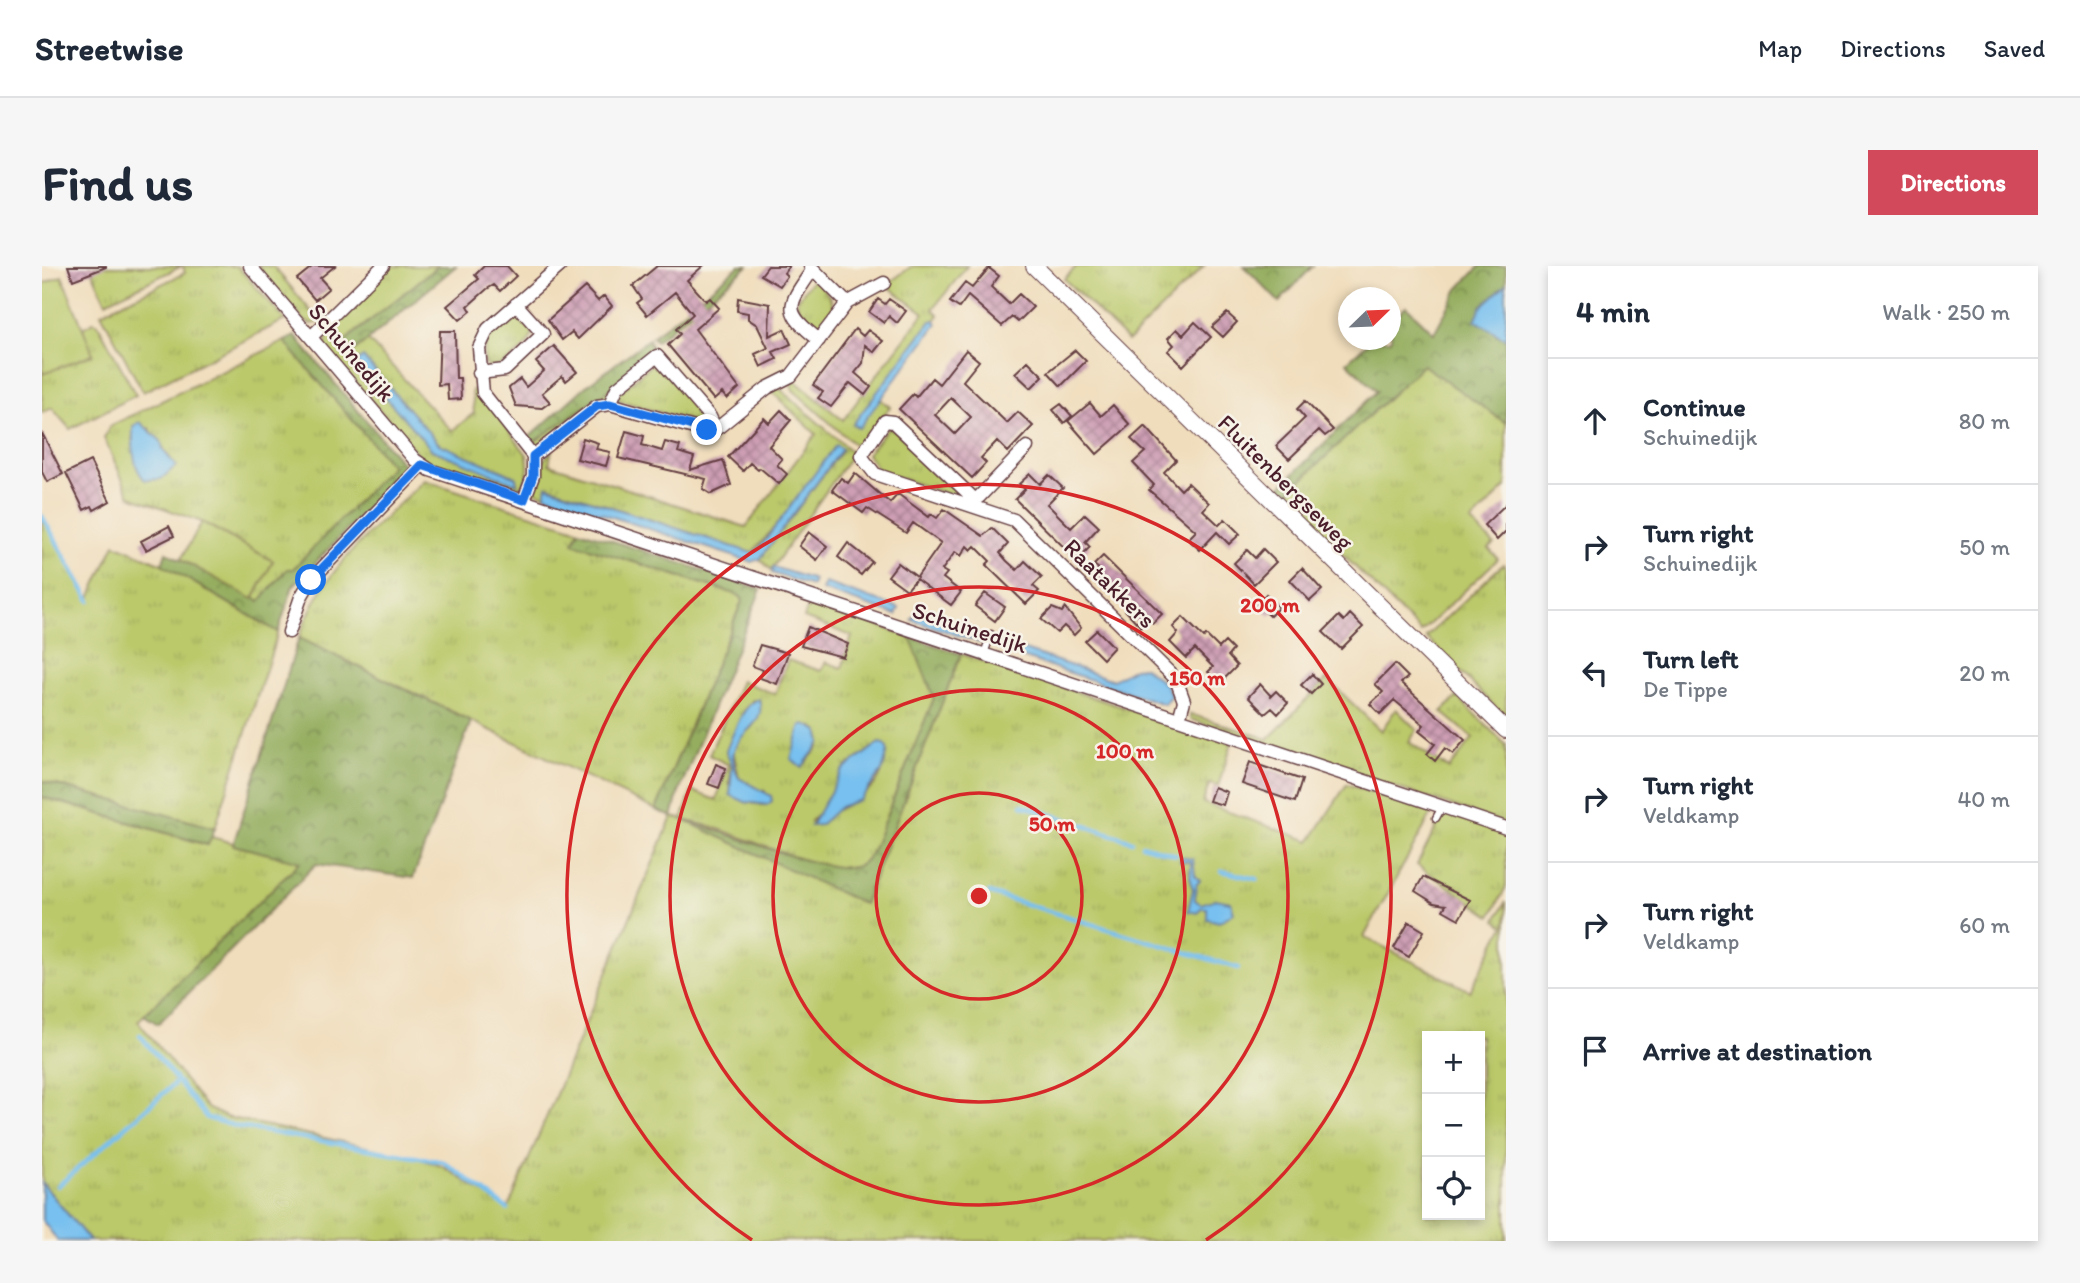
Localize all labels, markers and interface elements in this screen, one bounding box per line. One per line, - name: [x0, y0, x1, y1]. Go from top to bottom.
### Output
- text: Streetwise: [35, 29, 184, 68]
- text: Map: [1758, 34, 1802, 63]
- text: Directions: [1840, 34, 1946, 63]
- text: Saved: [1984, 34, 2045, 63]
- button: Directions: [1868, 150, 2038, 215]
- text: Find us: [42, 153, 193, 212]
- north arrow: [1338, 287, 1401, 350]
- text: 4 min: [1576, 293, 1650, 330]
- street label: Schuinedijk: [303, 297, 402, 407]
- text: Walk · 250 m: [1882, 298, 2010, 326]
- text: Continue: [1643, 391, 1746, 423]
- icon: ahead: [1576, 402, 1614, 440]
- text: 80 m: [1959, 407, 2010, 435]
- street label: Fluitenbergseweg: [1212, 408, 1360, 556]
- route end: [691, 414, 722, 445]
- text: Schuinedijk: [1643, 423, 1757, 451]
- text: Turn right: [1643, 517, 1754, 549]
- icon: right: [1576, 528, 1614, 566]
- street label: Raatakkers: [1058, 532, 1162, 634]
- text: 50 m: [1959, 533, 2010, 561]
- text: Schuinedijk: [1643, 549, 1757, 577]
- route start: [295, 564, 326, 595]
- text: 200 m: [1240, 592, 1300, 617]
- street label: Schuinedijk: [909, 595, 1032, 659]
- text: Turn left: [1643, 643, 1739, 675]
- icon: left: [1576, 654, 1614, 692]
- text: 20 m: [1959, 659, 2010, 687]
- text: 150 m: [1169, 665, 1225, 690]
- text: De Tippe: [1643, 675, 1728, 703]
- text: 100 m: [1096, 738, 1154, 763]
- text: Turn right: [1643, 769, 1754, 801]
- icon: right: [1576, 780, 1614, 818]
- text: 40 m: [1957, 785, 2010, 813]
- text: Veldkamp: [1643, 801, 1739, 829]
- text: 50 m: [1029, 811, 1076, 836]
- centre of rings: [967, 884, 991, 908]
- text: Turn right: [1643, 895, 1754, 927]
- icon: right: [1576, 906, 1614, 944]
- text: 60 m: [1959, 911, 2010, 939]
- text: Veldkamp: [1643, 927, 1739, 955]
- map controls: [1422, 1031, 1485, 1220]
- button: +: [1422, 1031, 1485, 1094]
- icon: arrive: [1576, 1032, 1614, 1070]
- text: Arrive at destination: [1643, 1035, 1872, 1067]
- button: −: [1422, 1094, 1485, 1157]
- button: locate: [1422, 1157, 1485, 1220]

